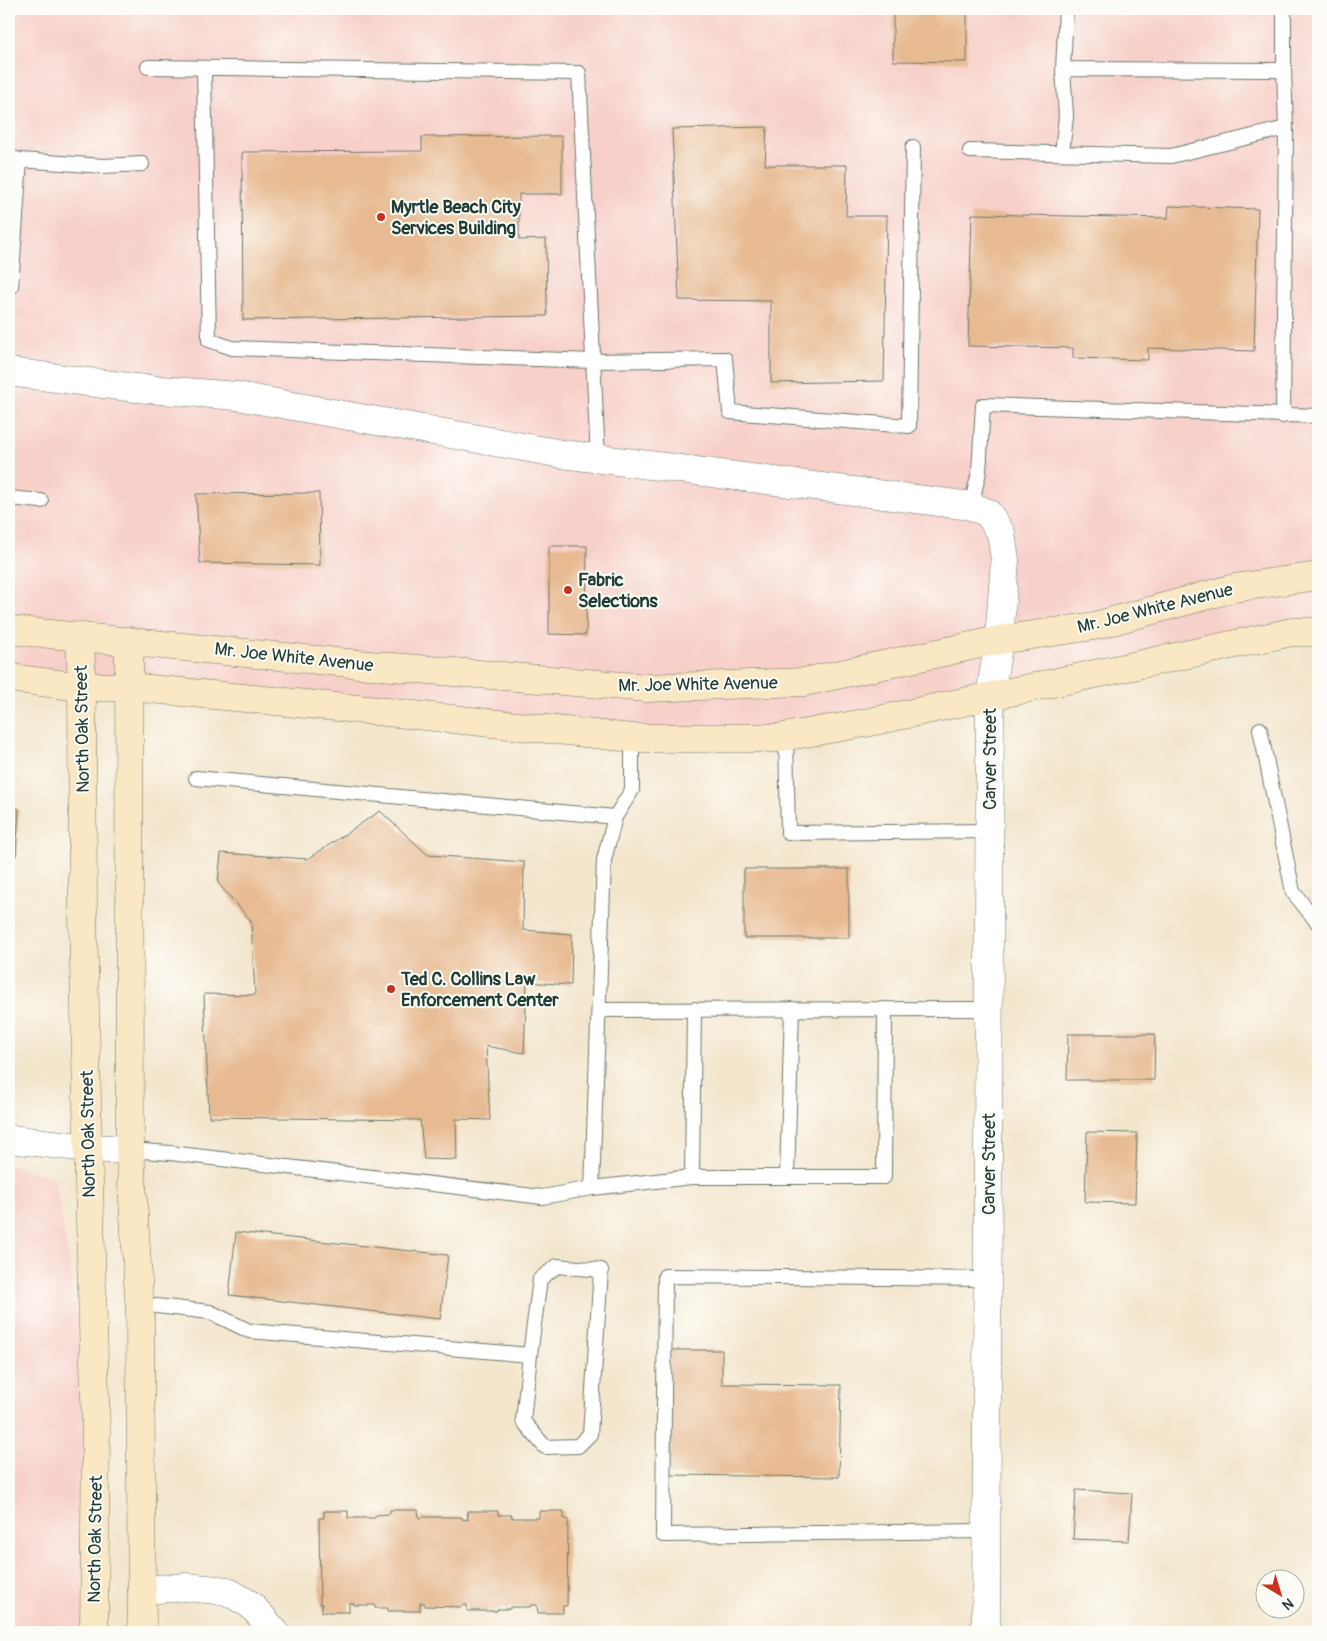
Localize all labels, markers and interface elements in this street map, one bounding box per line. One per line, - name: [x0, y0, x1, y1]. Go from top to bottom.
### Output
- place label: Myrtle Beach City Services Building: [391, 196, 521, 240]
- marker: Myrtle Beach City Services Building: [375, 211, 387, 223]
- place label: Fabric Selections: [578, 569, 658, 613]
- street label: Mr. Joe White Avenue: [1075, 578, 1236, 639]
- marker: Fabric Selections: [562, 584, 574, 596]
- street label: Mr. Joe White Avenue: [213, 638, 375, 677]
- street label: North Oak Street: [70, 664, 95, 793]
- street label: Mr. Joe White Avenue: [618, 672, 778, 697]
- street label: Carver Street: [979, 707, 1002, 810]
- place label: Ted C. Collins Law Enforcement Center: [400, 968, 559, 1012]
- marker: Ted C. Collins Law Enforcement Center: [385, 983, 397, 995]
- street label: North Oak Street: [76, 1069, 101, 1198]
- street label: Carver Street: [978, 1112, 1001, 1215]
- street label: North Oak Street: [83, 1474, 108, 1603]
- north arrow: [1254, 1568, 1304, 1618]
- text: N: [1279, 1594, 1297, 1613]

